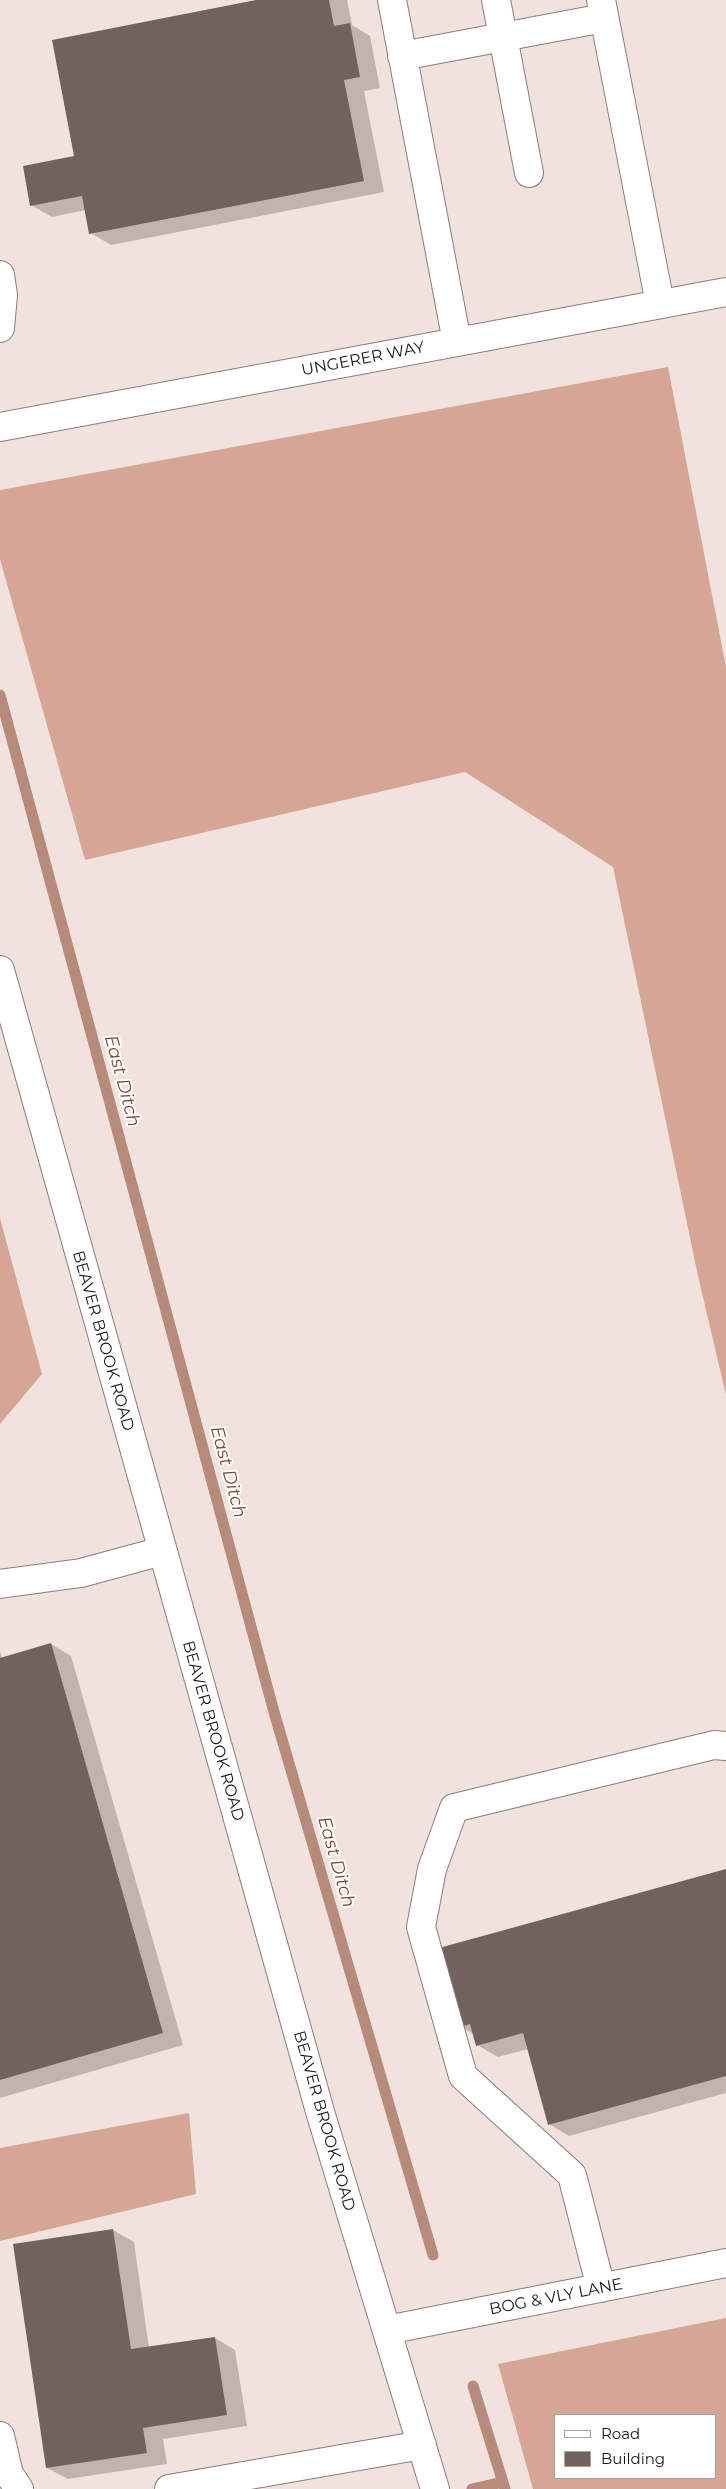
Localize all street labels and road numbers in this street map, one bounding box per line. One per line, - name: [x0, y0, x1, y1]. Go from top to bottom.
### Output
- street label: UNGERER WAY: [300, 338, 426, 380]
- street label: BEAVER BROOK ROAD: [68, 1249, 138, 1433]
- street label: BEAVER BROOK ROAD: [178, 1639, 248, 1823]
- street label: BEAVER BROOK ROAD: [289, 2029, 359, 2213]
- street label: BOG & VLY LANE: [488, 2275, 624, 2319]

